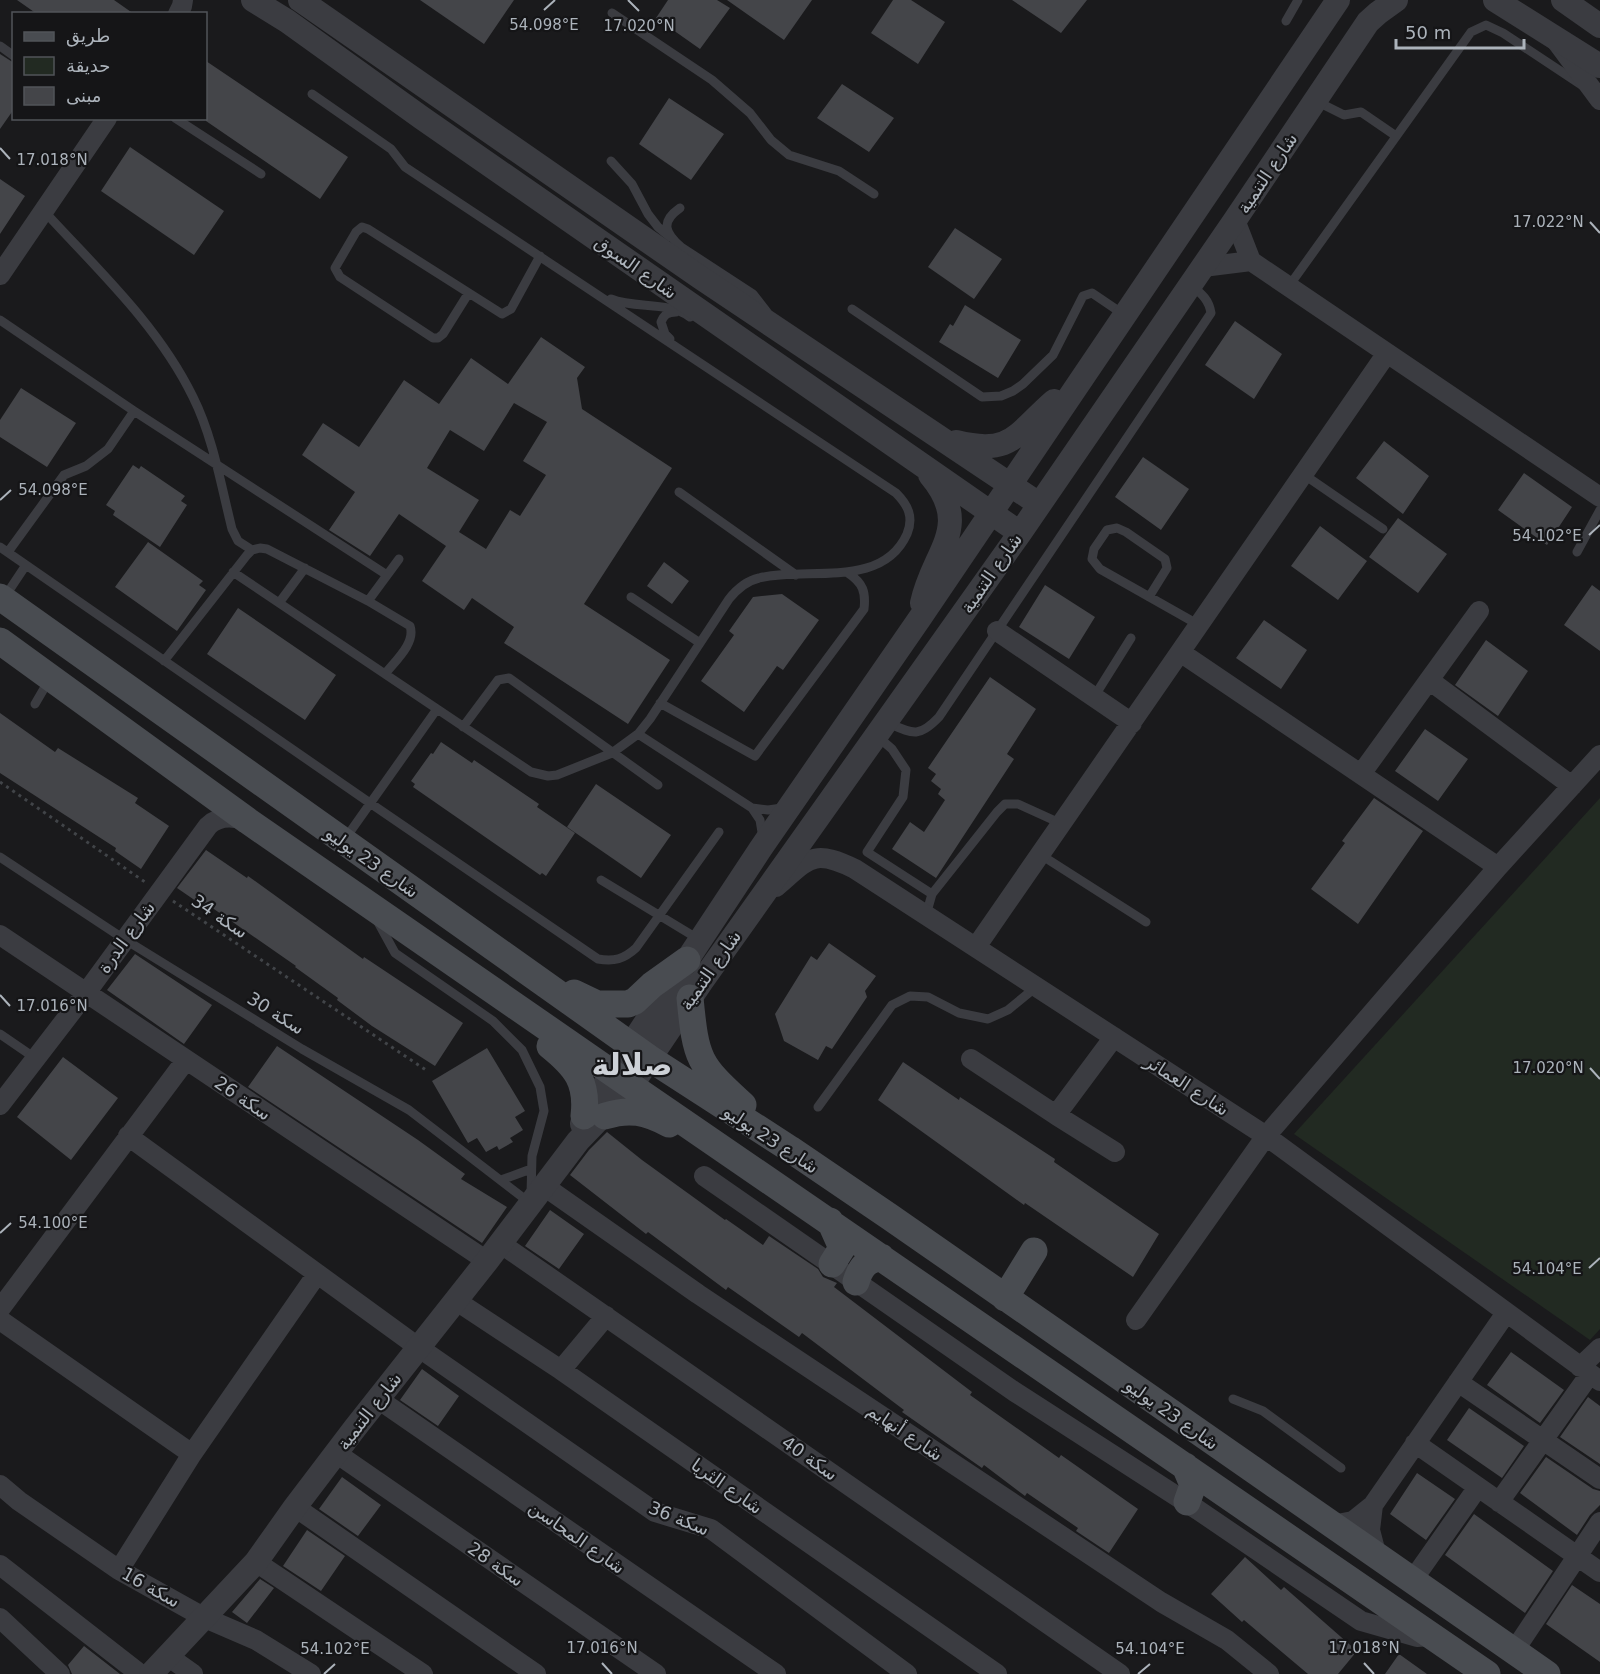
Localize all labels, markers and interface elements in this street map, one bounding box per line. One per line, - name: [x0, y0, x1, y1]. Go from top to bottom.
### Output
- legend: [12, 12, 207, 120]
- scale bar: [1396, 12, 1524, 50]
- text: 54.098°E: [509, 16, 579, 34]
- text: 17.020°N: [603, 17, 675, 35]
- text: 50 m: [1405, 22, 1451, 43]
- text: طريق: [66, 25, 110, 47]
- text: حديقة: [66, 55, 110, 76]
- text: مبنى: [66, 85, 102, 106]
- street label: شارع التنمية: [1232, 129, 1302, 218]
- text: 17.018°N: [16, 151, 88, 169]
- text: 17.022°N: [1512, 213, 1584, 231]
- street label: شارع السوق: [590, 231, 681, 304]
- text: 54.098°E: [18, 481, 88, 499]
- text: 54.102°E: [1512, 527, 1582, 545]
- street label: شارع التنمية: [956, 529, 1027, 618]
- street label: شارع 23 يوليو: [320, 822, 423, 903]
- street label: سكة 34: [188, 890, 252, 942]
- street label: شارع الدرة: [93, 897, 160, 978]
- street label: شارع التنمية: [675, 926, 746, 1015]
- street label: سكة 30: [244, 987, 308, 1039]
- text: 17.016°N: [16, 997, 88, 1015]
- district label: صلالة: [591, 1047, 673, 1082]
- street label: شارع العمائر: [1140, 1050, 1233, 1121]
- text: 17.020°N: [1512, 1059, 1584, 1077]
- street label: سكة 26: [211, 1072, 275, 1124]
- street label: شارع 23 يوليو: [718, 1100, 822, 1178]
- text: 54.100°E: [18, 1214, 88, 1232]
- text: 54.104°E: [1512, 1260, 1582, 1278]
- street label: شارع التنمية: [332, 1368, 407, 1455]
- street label: شارع 23 يوليو: [1120, 1374, 1223, 1455]
- street label: شارع أنهايم: [863, 1398, 947, 1466]
- street label: سكة 40: [778, 1431, 842, 1485]
- street label: شارع الثريا: [687, 1454, 767, 1519]
- street label: شارع المحاسن: [524, 1496, 629, 1579]
- street label: سكة 36: [646, 1496, 712, 1540]
- street label: سكة 28: [464, 1537, 528, 1591]
- street label: سكة 16: [118, 1562, 184, 1612]
- text: 17.016°N: [566, 1639, 638, 1657]
- text: 17.018°N: [1328, 1639, 1400, 1657]
- text: 54.102°E: [300, 1640, 370, 1658]
- text: 54.104°E: [1115, 1640, 1185, 1658]

